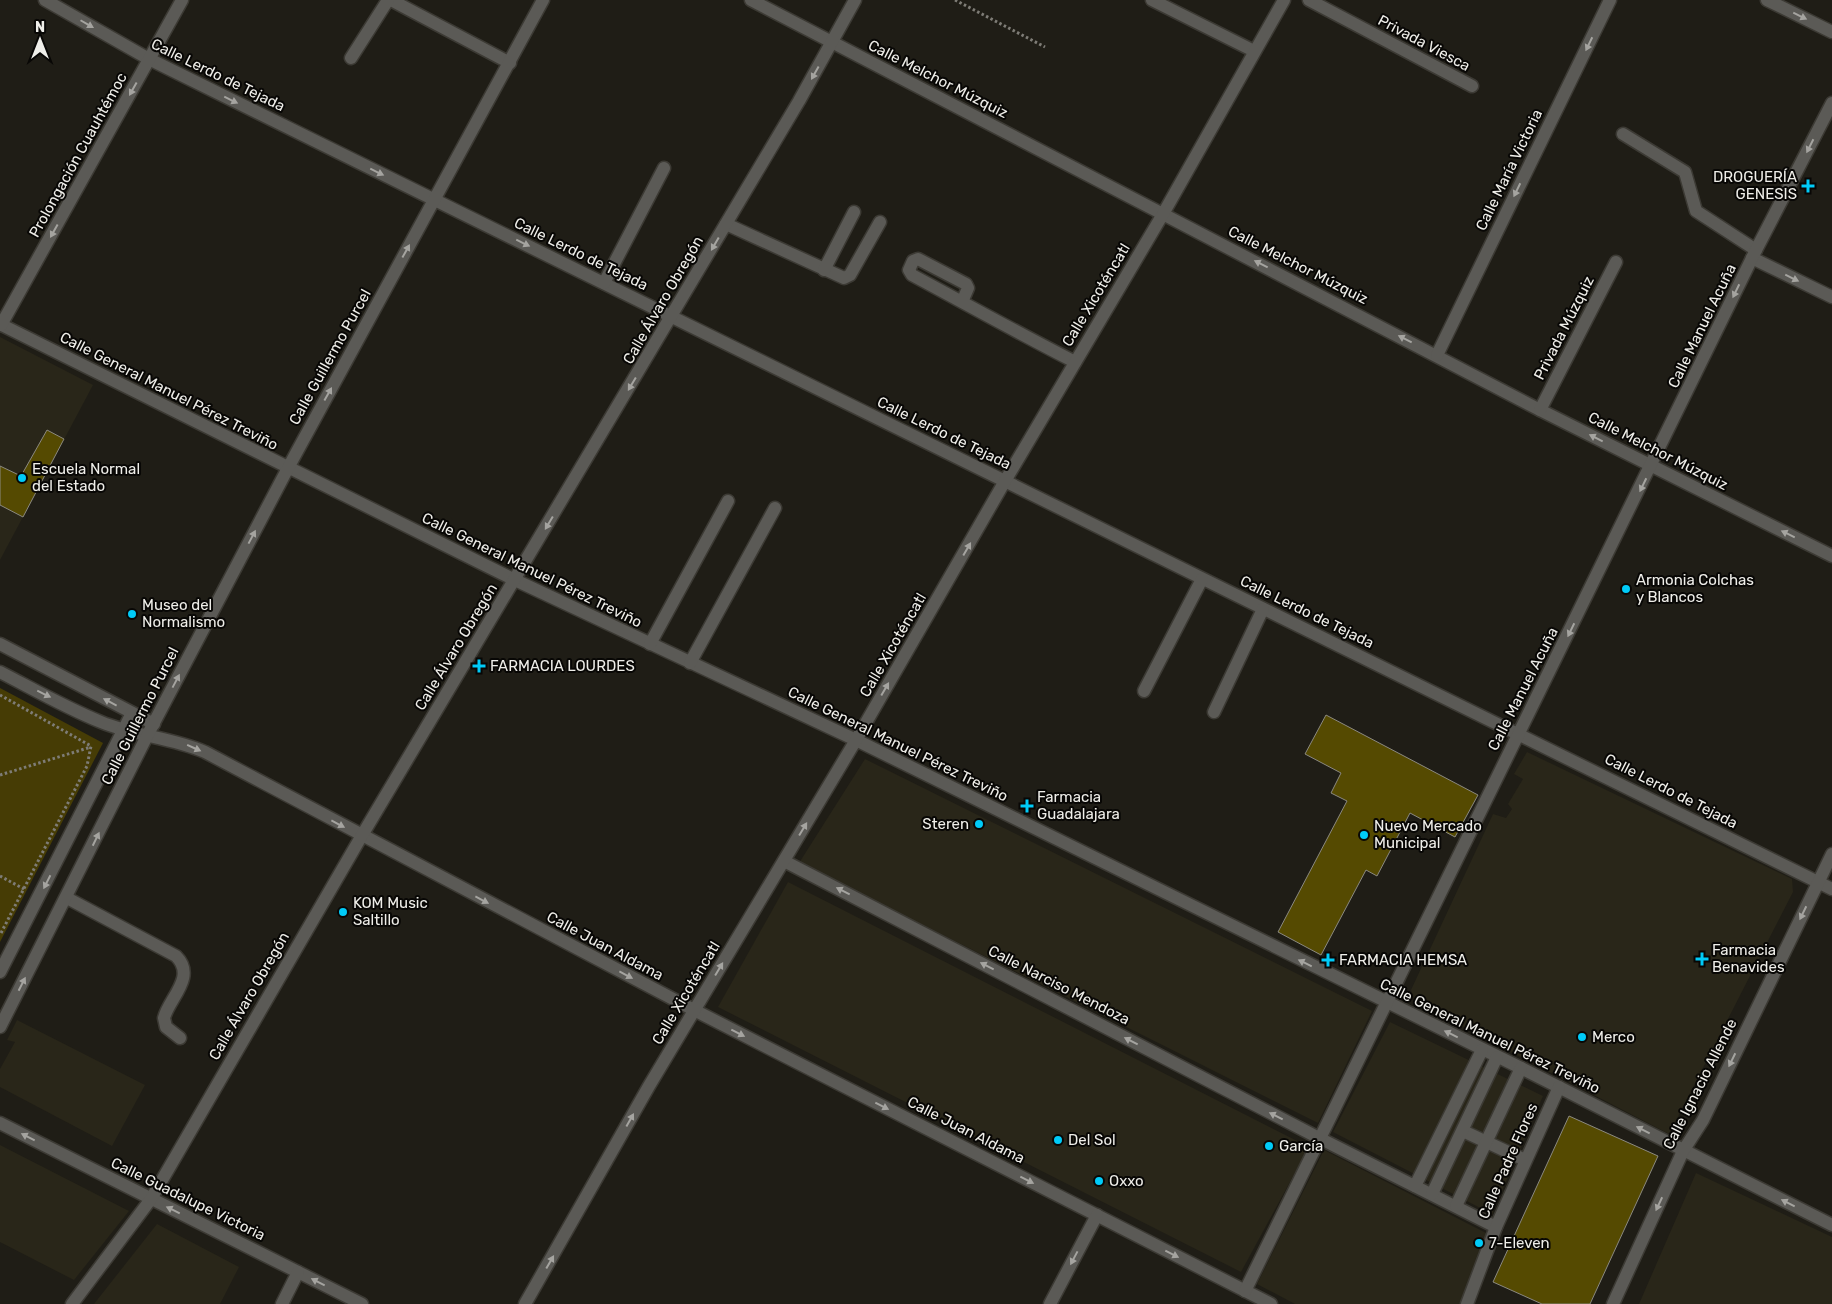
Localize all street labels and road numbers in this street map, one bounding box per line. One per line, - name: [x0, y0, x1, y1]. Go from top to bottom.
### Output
- street label: Privada Viesca: [1375, 11, 1473, 75]
- street label: Calle Lerdo de Tejada: [148, 35, 288, 115]
- street label: Calle Melchor Múzquiz: [865, 36, 1011, 122]
- street label: Prolongación Cuauhtémoc: [25, 70, 131, 240]
- street label: Calle María Victoria: [1472, 107, 1546, 233]
- street label: Calle Lerdo de Tejada: [511, 214, 651, 294]
- street label: Calle Melchor Múzquiz: [1225, 222, 1371, 308]
- street label: Calle Álvaro Obregón: [619, 233, 707, 367]
- street label: Calle Xicoténcatl: [1058, 240, 1134, 350]
- street label: Calle Manuel Acuña: [1664, 261, 1740, 391]
- street label: Privada Múzquiz: [1530, 273, 1598, 383]
- street label: Calle Guillermo Purcel: [285, 286, 375, 428]
- street label: Calle General Manuel Pérez Treviño: [57, 328, 281, 454]
- street label: Calle Lerdo de Tejada: [874, 393, 1014, 473]
- street label: Calle Melchor Múzquiz: [1585, 408, 1731, 494]
- street label: Calle General Manuel Pérez Treviño: [419, 509, 645, 631]
- street label: Calle Lerdo de Tejada: [1237, 572, 1377, 652]
- street label: Calle Álvaro Obregón: [411, 580, 501, 714]
- street label: Calle Xicoténcatl: [856, 590, 930, 700]
- street label: Calle Manuel Acuña: [1484, 624, 1562, 754]
- street label: Calle Guillermo Purcel: [97, 644, 183, 788]
- street label: Calle General Manuel Pérez Treviño: [785, 683, 1011, 805]
- street label: Calle Lerdo de Tejada: [1602, 750, 1740, 832]
- street label: Calle Juan Aldama: [544, 908, 666, 984]
- street label: Calle Álvaro Obregón: [205, 929, 293, 1063]
- street label: Calle Xicoténcatl: [648, 938, 724, 1048]
- street label: Calle Narciso Mendoza: [985, 941, 1133, 1029]
- street label: Calle General Manuel Pérez Treviño: [1377, 975, 1603, 1097]
- street label: Calle Ignacio Allende: [1659, 1016, 1741, 1152]
- street label: Calle Juan Aldama: [904, 1093, 1028, 1167]
- street label: Calle Padre Flores: [1474, 1100, 1542, 1222]
- street label: Calle Guadalupe Victoria: [108, 1154, 268, 1244]

